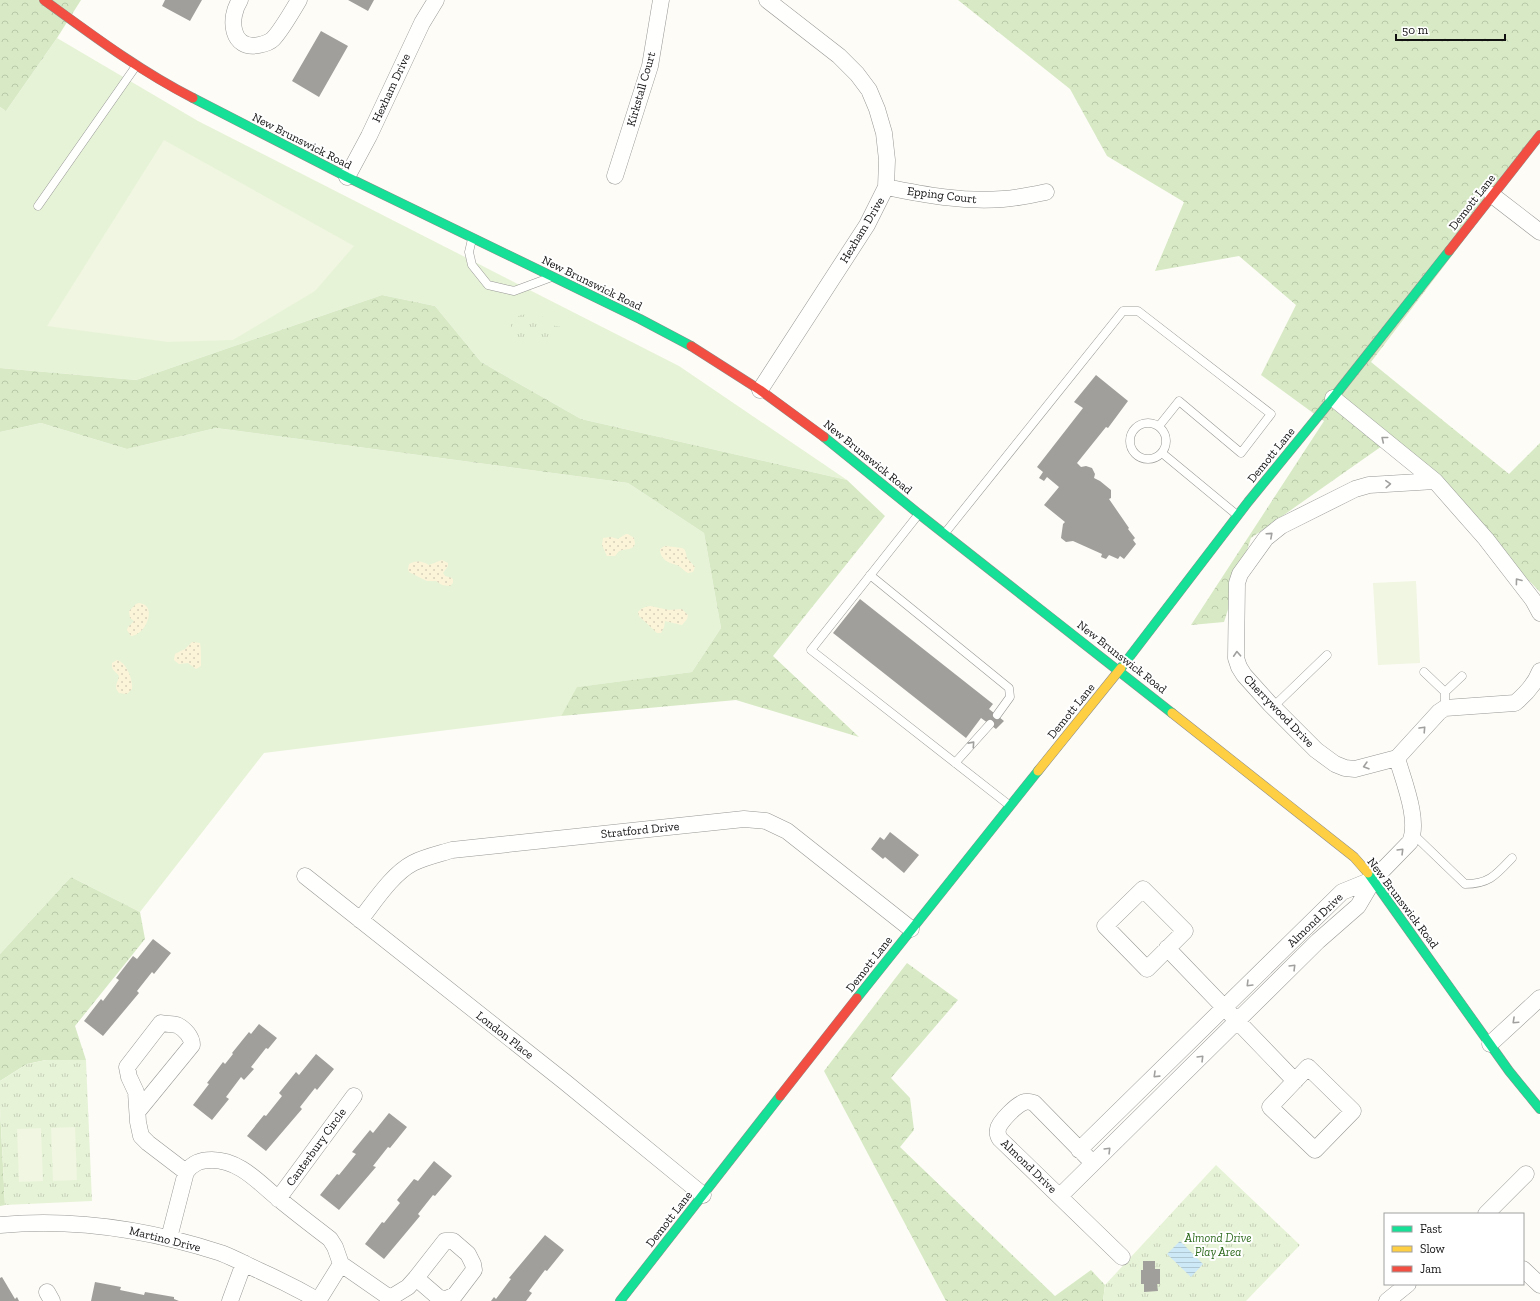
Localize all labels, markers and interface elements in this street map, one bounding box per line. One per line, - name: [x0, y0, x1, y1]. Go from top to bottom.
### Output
- scale bar: [1396, 16, 1505, 42]
- text: 50 m: [1402, 23, 1429, 37]
- street label: Kirkstall Court: [624, 50, 658, 128]
- street label: Hexham Drive: [369, 51, 413, 125]
- street label: New Brunswick Road: [250, 110, 354, 172]
- street label: Demott Lane: [1446, 171, 1498, 233]
- street label: Epping Court: [906, 184, 978, 206]
- street label: Hexham Drive: [837, 194, 887, 265]
- street label: New Brunswick Road: [540, 253, 645, 314]
- street label: New Brunswick Road: [821, 417, 915, 497]
- street label: Demott Lane: [1244, 424, 1298, 485]
- one-way arrow: [1381, 437, 1388, 444]
- one-way arrow: [1385, 480, 1391, 489]
- one-way arrow: [1265, 532, 1273, 540]
- one-way arrow: [1516, 579, 1523, 586]
- street label: New Brunswick Road: [1074, 618, 1170, 697]
- one-way arrow: [1232, 651, 1241, 657]
- street label: Cherrywood Drive: [1241, 672, 1317, 750]
- street label: Demott Lane: [1044, 680, 1098, 741]
- one-way arrow: [1418, 726, 1426, 734]
- one-way arrow: [968, 741, 975, 748]
- one-way arrow: [1363, 762, 1369, 770]
- street label: Stratford Drive: [600, 819, 680, 841]
- one-way arrow: [1396, 848, 1404, 856]
- street label: New Brunswick Road: [1364, 855, 1442, 951]
- street label: Almond Drive: [1284, 890, 1346, 950]
- street label: Demott Lane: [843, 933, 895, 995]
- one-way arrow: [1288, 964, 1296, 972]
- one-way arrow: [1246, 979, 1254, 987]
- street label: London Place: [474, 1008, 537, 1062]
- one-way arrow: [1512, 1016, 1520, 1023]
- one-way arrow: [1196, 1055, 1204, 1063]
- one-way arrow: [1153, 1070, 1161, 1078]
- street label: Canterbury Circle: [283, 1105, 349, 1189]
- street label: Almond Drive: [998, 1136, 1060, 1196]
- one-way arrow: [1103, 1147, 1111, 1155]
- street label: Demott Lane: [643, 1188, 695, 1250]
- legend: [1384, 1213, 1524, 1285]
- text: Fast: [1420, 1222, 1443, 1236]
- street label: Martino Drive: [128, 1223, 203, 1255]
- park label: Almond Drive Play Area: [1184, 1231, 1251, 1259]
- text: Slow: [1420, 1242, 1446, 1256]
- text: Jam: [1420, 1262, 1442, 1276]

